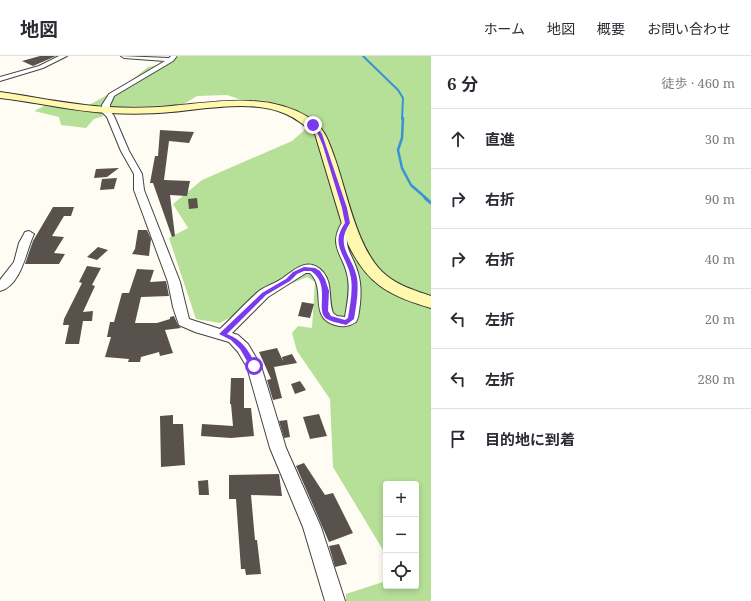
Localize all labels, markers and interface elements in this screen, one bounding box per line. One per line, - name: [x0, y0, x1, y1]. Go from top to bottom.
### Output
- text: 地図: [20, 16, 58, 42]
- text: ホーム: [483, 19, 525, 38]
- text: 地図: [547, 19, 575, 38]
- text: 概要: [597, 19, 625, 38]
- text: お問い合わせ: [647, 19, 731, 38]
- text: 6 分: [447, 72, 478, 95]
- text: 徒歩 · 460 m: [662, 74, 735, 92]
- route end: [304, 116, 322, 134]
- icon: ahead: [447, 128, 469, 150]
- text: 直進: [485, 129, 515, 149]
- text: 30 m: [705, 130, 735, 148]
- icon: right: [447, 188, 469, 210]
- text: 右折: [485, 189, 515, 209]
- text: 90 m: [705, 190, 735, 208]
- icon: right: [447, 248, 469, 270]
- text: 右折: [485, 249, 515, 269]
- text: 40 m: [705, 250, 735, 268]
- icon: left: [447, 308, 469, 330]
- text: 左折: [485, 309, 515, 329]
- text: 20 m: [705, 310, 735, 328]
- route start: [245, 357, 263, 375]
- icon: left: [447, 368, 469, 390]
- text: 左折: [485, 369, 515, 389]
- text: 280 m: [698, 370, 735, 388]
- icon: arrive: [447, 428, 469, 450]
- text: 目的地に到着: [485, 429, 575, 449]
- map controls: [383, 481, 419, 589]
- button: +: [383, 481, 419, 517]
- button: −: [383, 517, 419, 553]
- button: locate: [383, 553, 419, 589]

